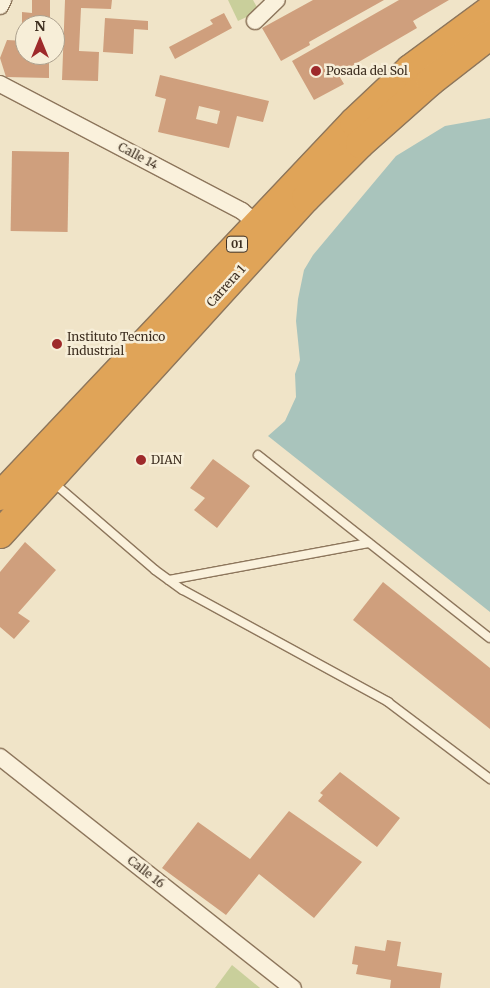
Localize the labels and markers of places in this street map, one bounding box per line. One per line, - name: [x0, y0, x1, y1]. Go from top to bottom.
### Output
- place label: Posada del Sol: [326, 64, 408, 78]
- marker: Posada del Sol: [310, 65, 322, 77]
- place label: Instituto Tecnico Industrial: [67, 330, 165, 358]
- marker: Instituto Tecnico Industrial: [51, 338, 63, 350]
- place label: DIAN: [151, 453, 182, 467]
- marker: DIAN: [135, 454, 147, 466]

